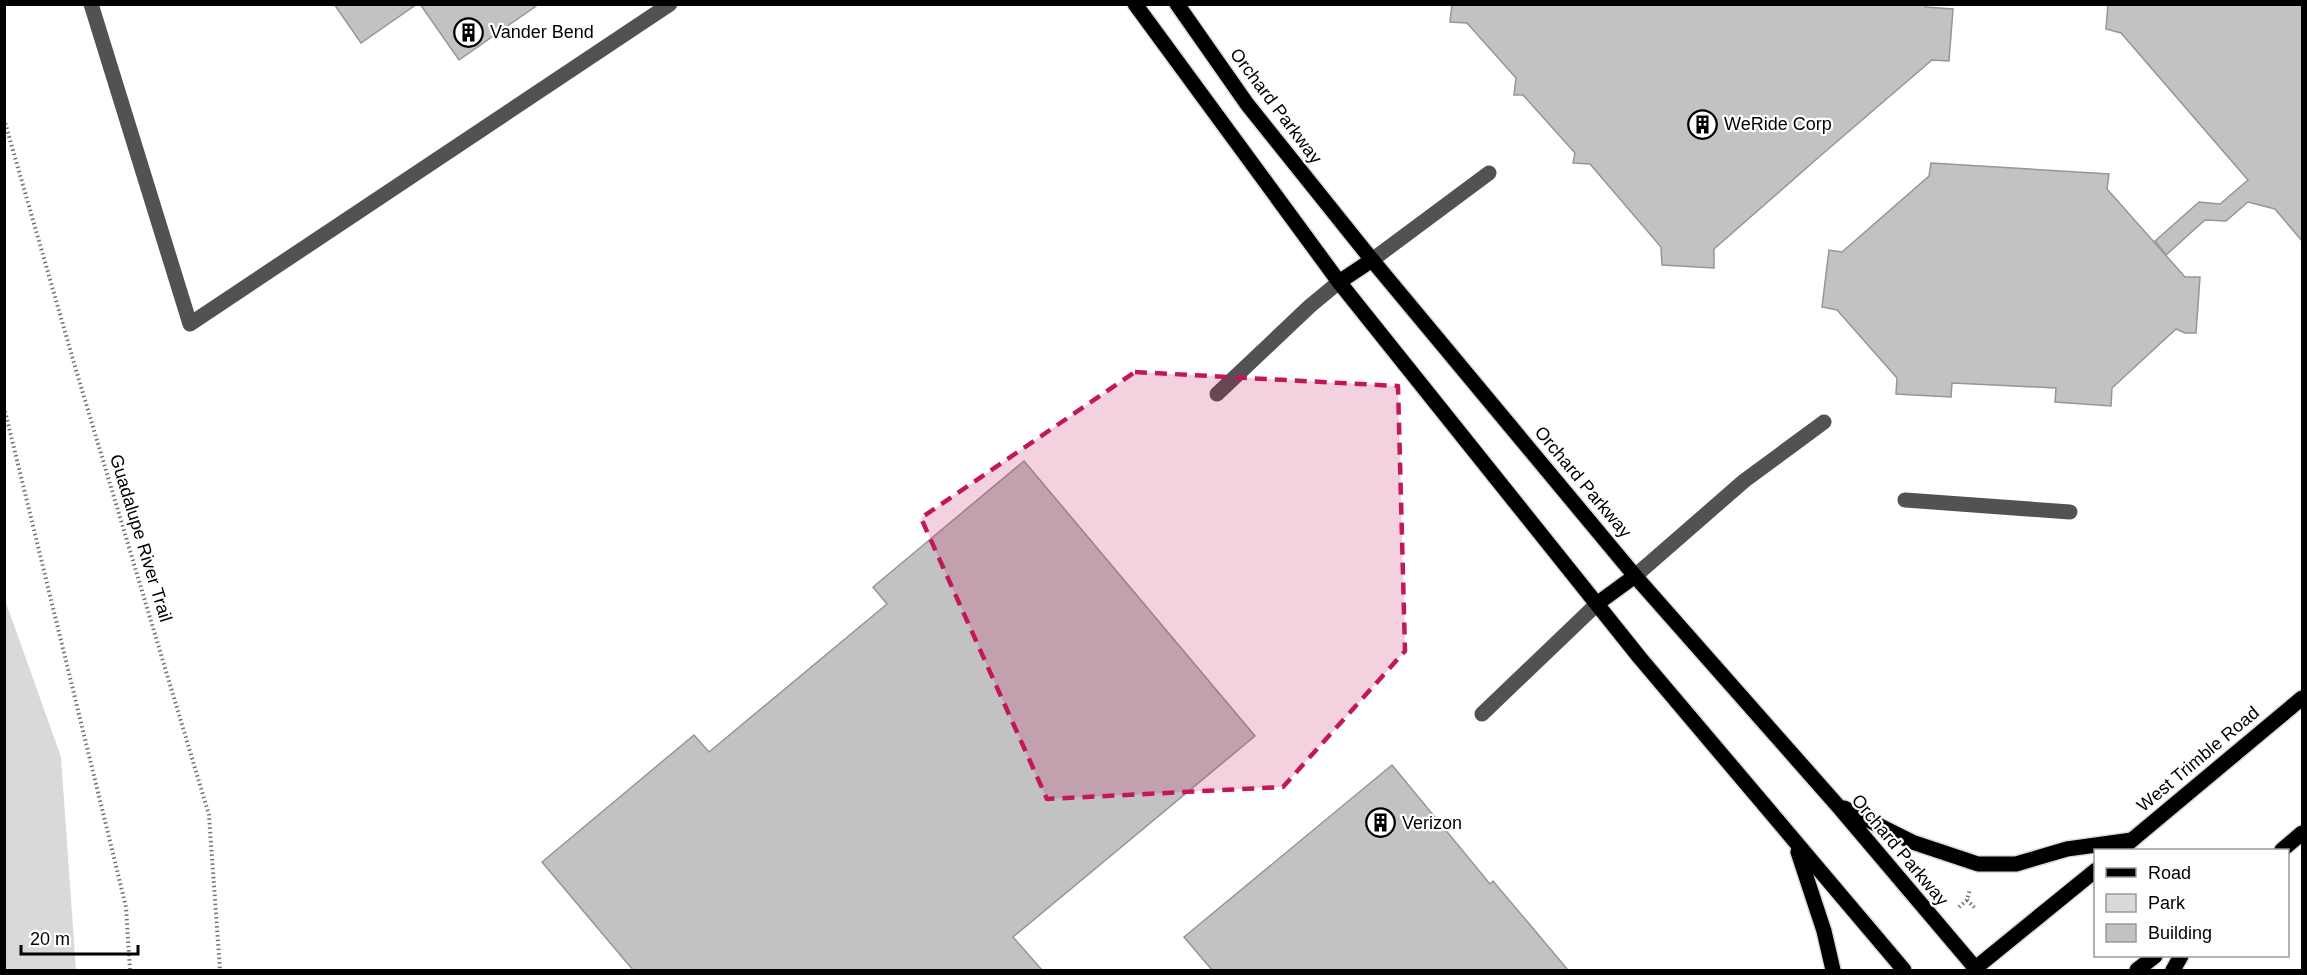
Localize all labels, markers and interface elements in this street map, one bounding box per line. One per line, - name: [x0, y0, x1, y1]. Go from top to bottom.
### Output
- building icon: Vander Bend: [453, 16, 485, 48]
- place label: Vander Bend: [490, 22, 594, 42]
- street label: Orchard Parkway: [1226, 44, 1326, 168]
- building icon: WeRide Corp: [1687, 108, 1719, 140]
- place label: WeRide Corp: [1724, 114, 1832, 134]
- street label: Orchard Parkway: [1531, 422, 1635, 542]
- street label: Guadalupe River Trail: [106, 452, 176, 624]
- street label: West Trimble Road: [2133, 702, 2263, 816]
- street label: Orchard Parkway: [1848, 790, 1952, 910]
- building icon: Verizon: [1365, 807, 1397, 839]
- place label: Verizon: [1402, 813, 1462, 833]
- legend: [2094, 849, 2289, 957]
- text: Road: [2148, 863, 2191, 883]
- text: Park: [2148, 893, 2186, 913]
- scale bar: [21, 918, 138, 956]
- text: Building: [2148, 923, 2212, 943]
- text: 20 m: [30, 929, 70, 949]

